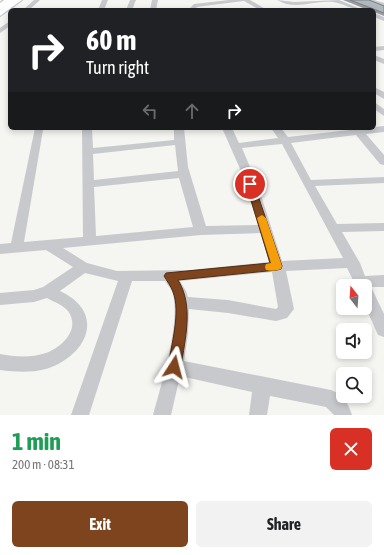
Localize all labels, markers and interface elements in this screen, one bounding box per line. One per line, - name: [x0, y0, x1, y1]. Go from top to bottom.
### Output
- icon: right: [20, 24, 72, 76]
- text: 60 m: [86, 24, 136, 56]
- text: Turn right: [86, 57, 149, 78]
- icon: left: [139, 100, 161, 122]
- icon: ahead: [181, 100, 203, 122]
- icon: right: [223, 100, 245, 122]
- pin: [233, 167, 267, 201]
- icon: arrive: [239, 173, 261, 195]
- north arrow: [336, 279, 372, 315]
- map controls: [336, 279, 372, 403]
- button: sound: [336, 323, 372, 359]
- position arrow: [153, 346, 195, 388]
- button: search: [336, 367, 372, 403]
- text: 1 min: [12, 428, 61, 455]
- button: close: [330, 428, 372, 470]
- text: 200 m · 08:31: [12, 457, 75, 472]
- button: Exit: [12, 501, 188, 547]
- button: Share: [196, 501, 372, 547]

